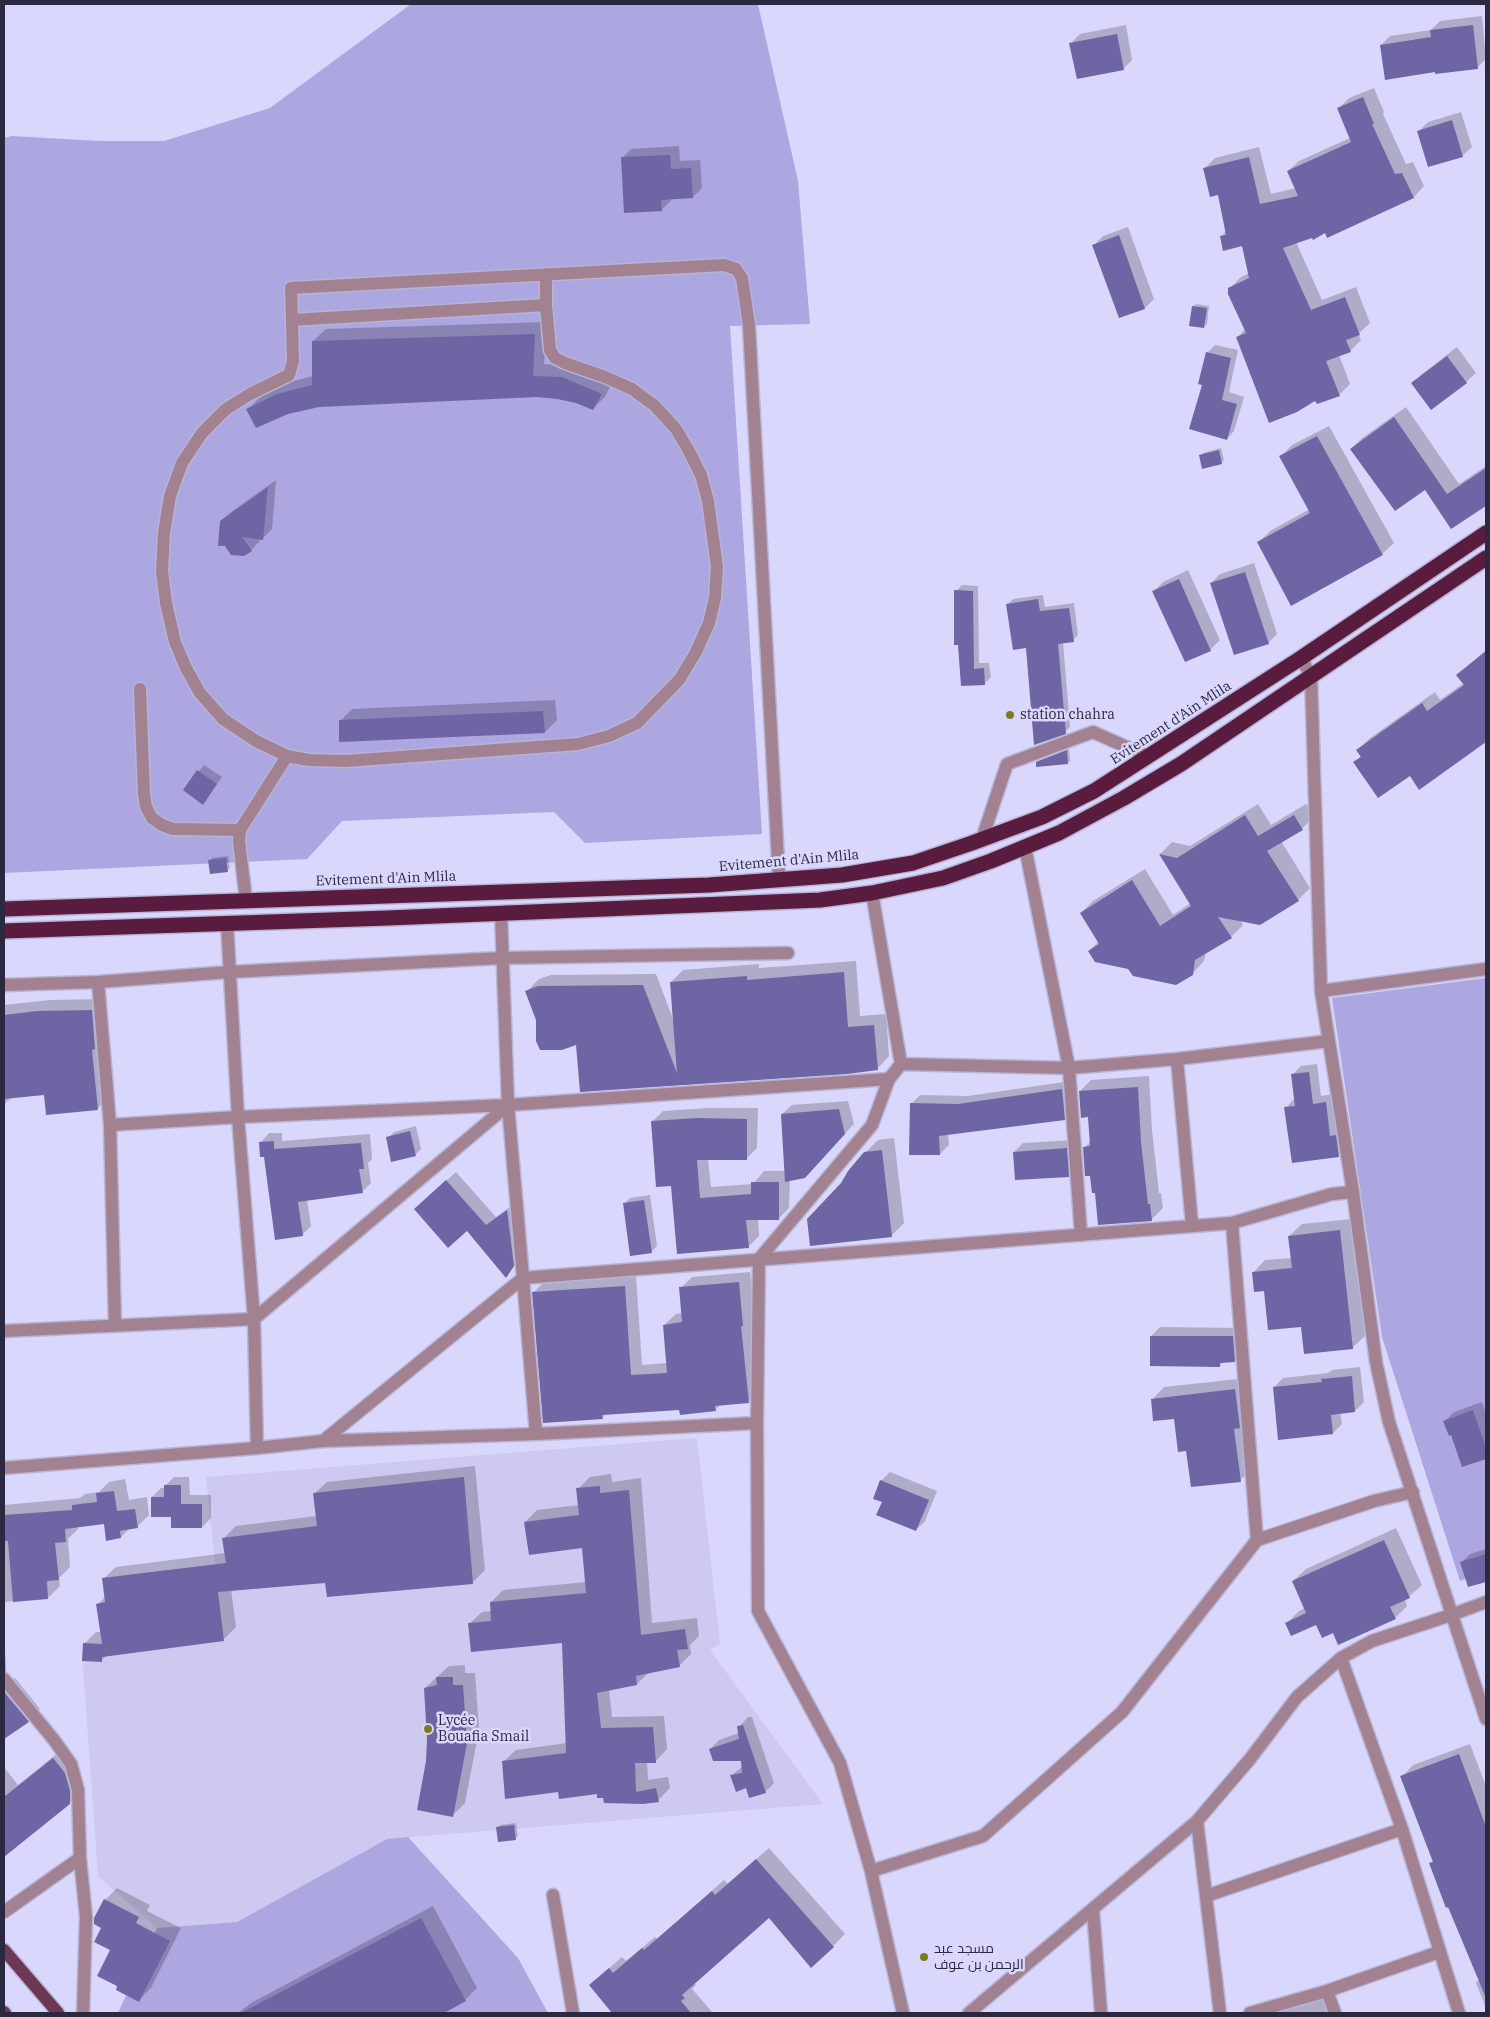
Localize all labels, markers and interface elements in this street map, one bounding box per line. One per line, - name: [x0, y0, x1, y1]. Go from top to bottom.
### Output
- street label: Evitement d'Ain Mlila: [1107, 678, 1235, 768]
- place label: station chahra: [1020, 707, 1115, 723]
- marker: station chahra: [1004, 709, 1016, 721]
- street label: Evitement d'Ain Mlila: [718, 846, 860, 876]
- street label: Evitement d'Ain Mlila: [315, 868, 457, 890]
- place label: Lycée Bouafia Smail: [438, 1713, 529, 1745]
- marker: Lycée Bouafia Smail: [422, 1723, 434, 1735]
- place label: مسجد عبد الرحمن بن عوف: [934, 1941, 1024, 1974]
- marker: مسجد عبد الرحمن بن عوف: [918, 1951, 930, 1963]

